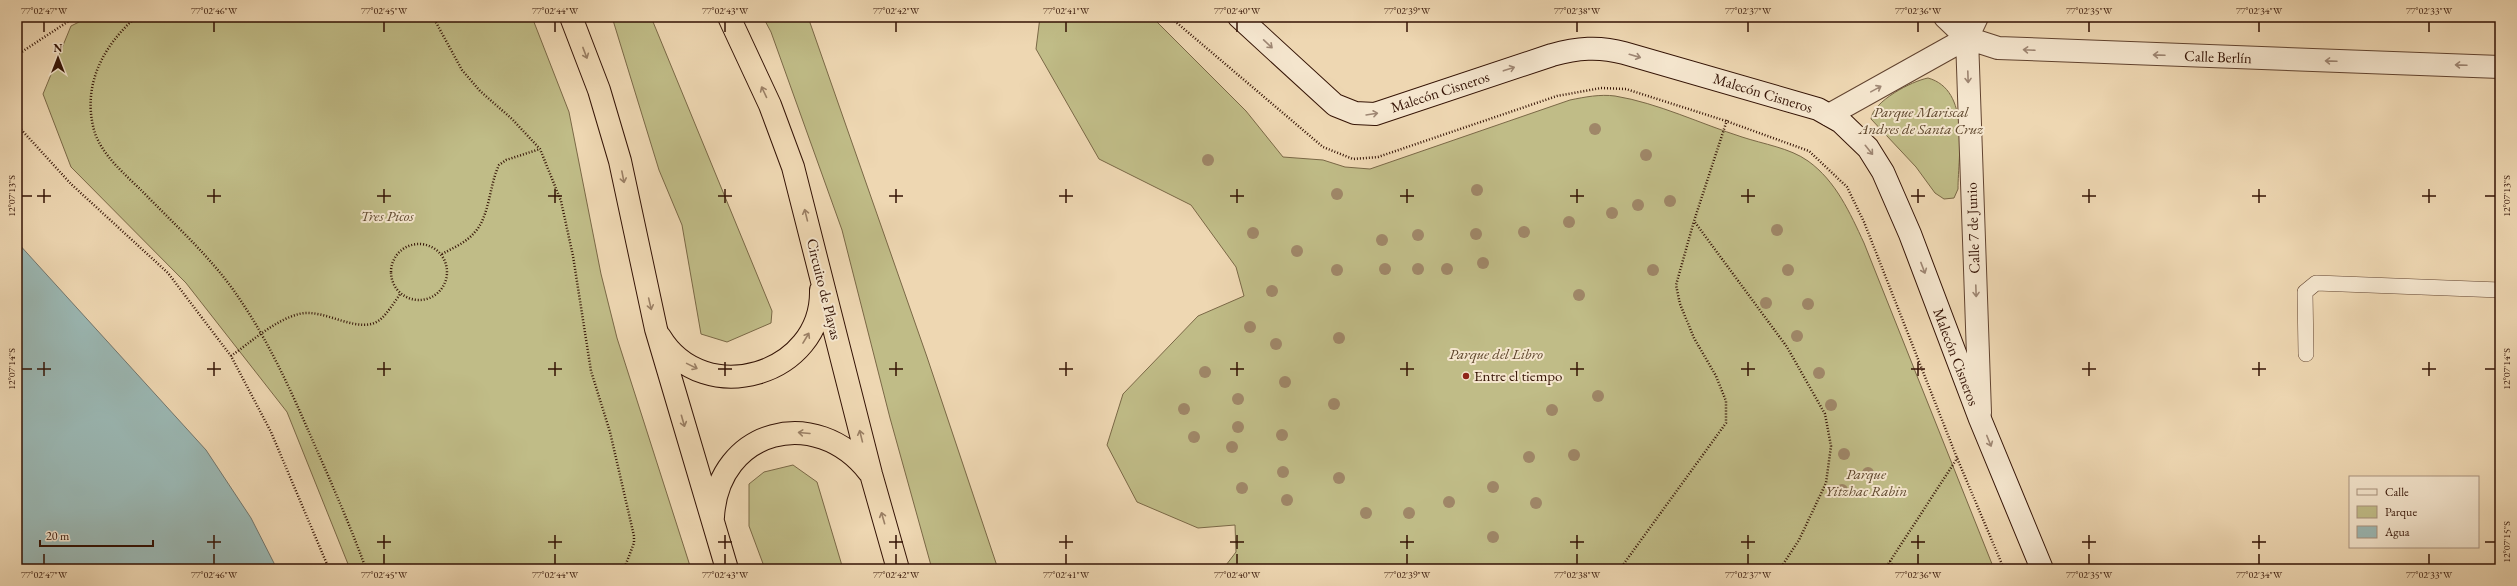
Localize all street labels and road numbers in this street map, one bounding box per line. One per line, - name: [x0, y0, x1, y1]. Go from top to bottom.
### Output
- street label: Calle Berlín: [2184, 46, 2252, 67]
- street label: Malecón Cisneros: [1388, 67, 1492, 116]
- street label: Malecón Cisneros: [1711, 68, 1815, 117]
- street label: Calle 7 de Junio: [1961, 182, 1984, 274]
- street label: Circuito de Playas: [803, 236, 846, 342]
- street label: Malecón Cisneros: [1929, 305, 1984, 408]

